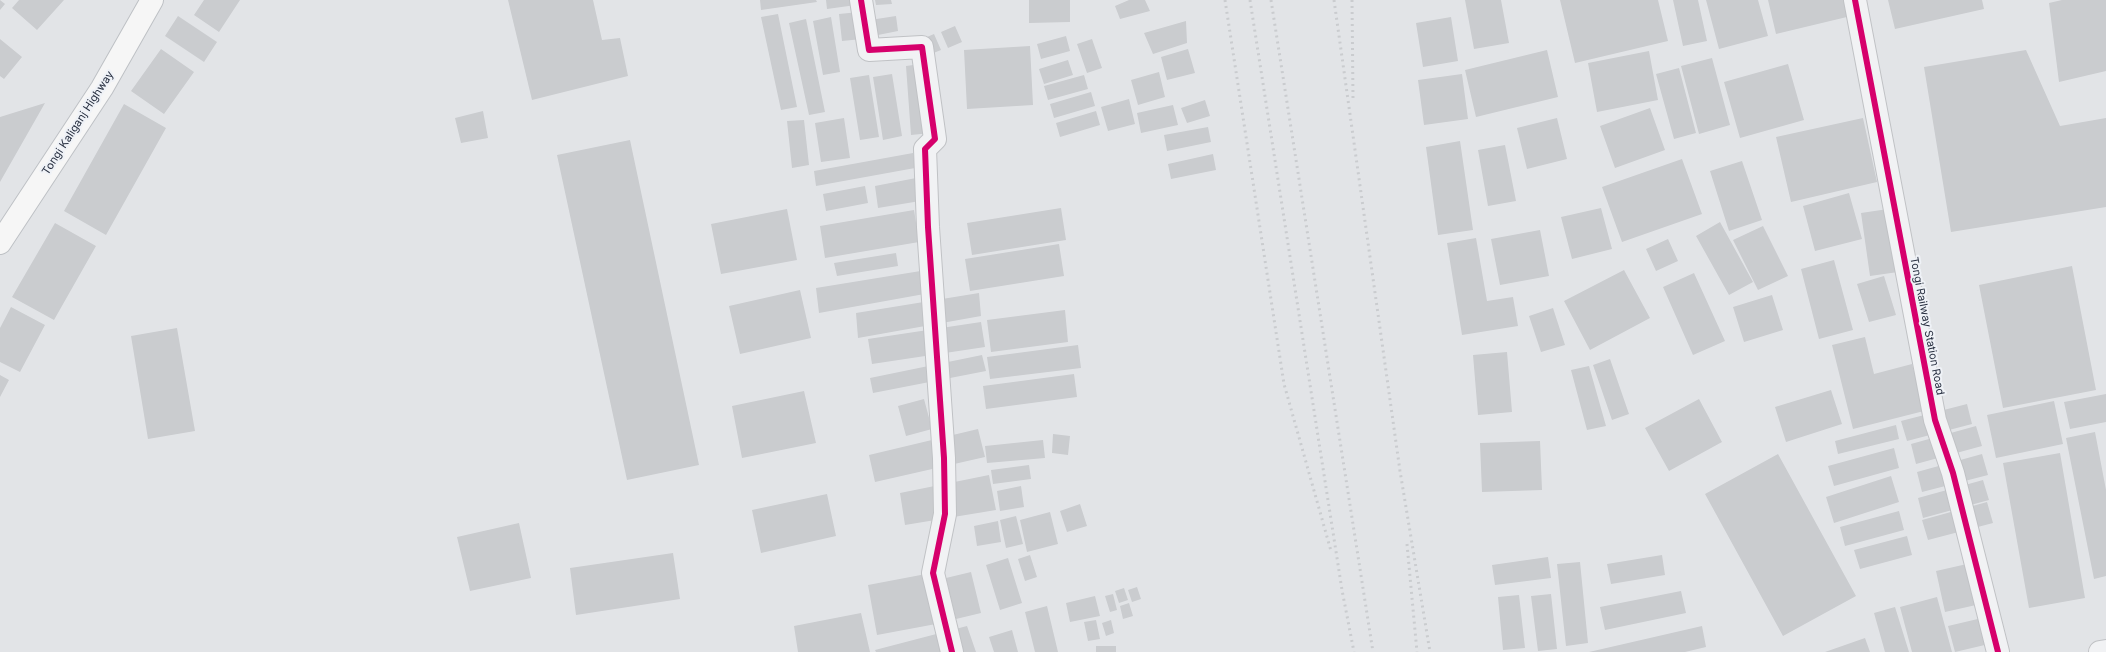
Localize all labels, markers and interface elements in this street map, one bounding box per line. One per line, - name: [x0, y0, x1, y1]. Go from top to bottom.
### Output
- street label: Tongi Kaliganj Highway: [39, 69, 117, 177]
- street label: Tongi Railway Station Road: [1907, 256, 1947, 396]

